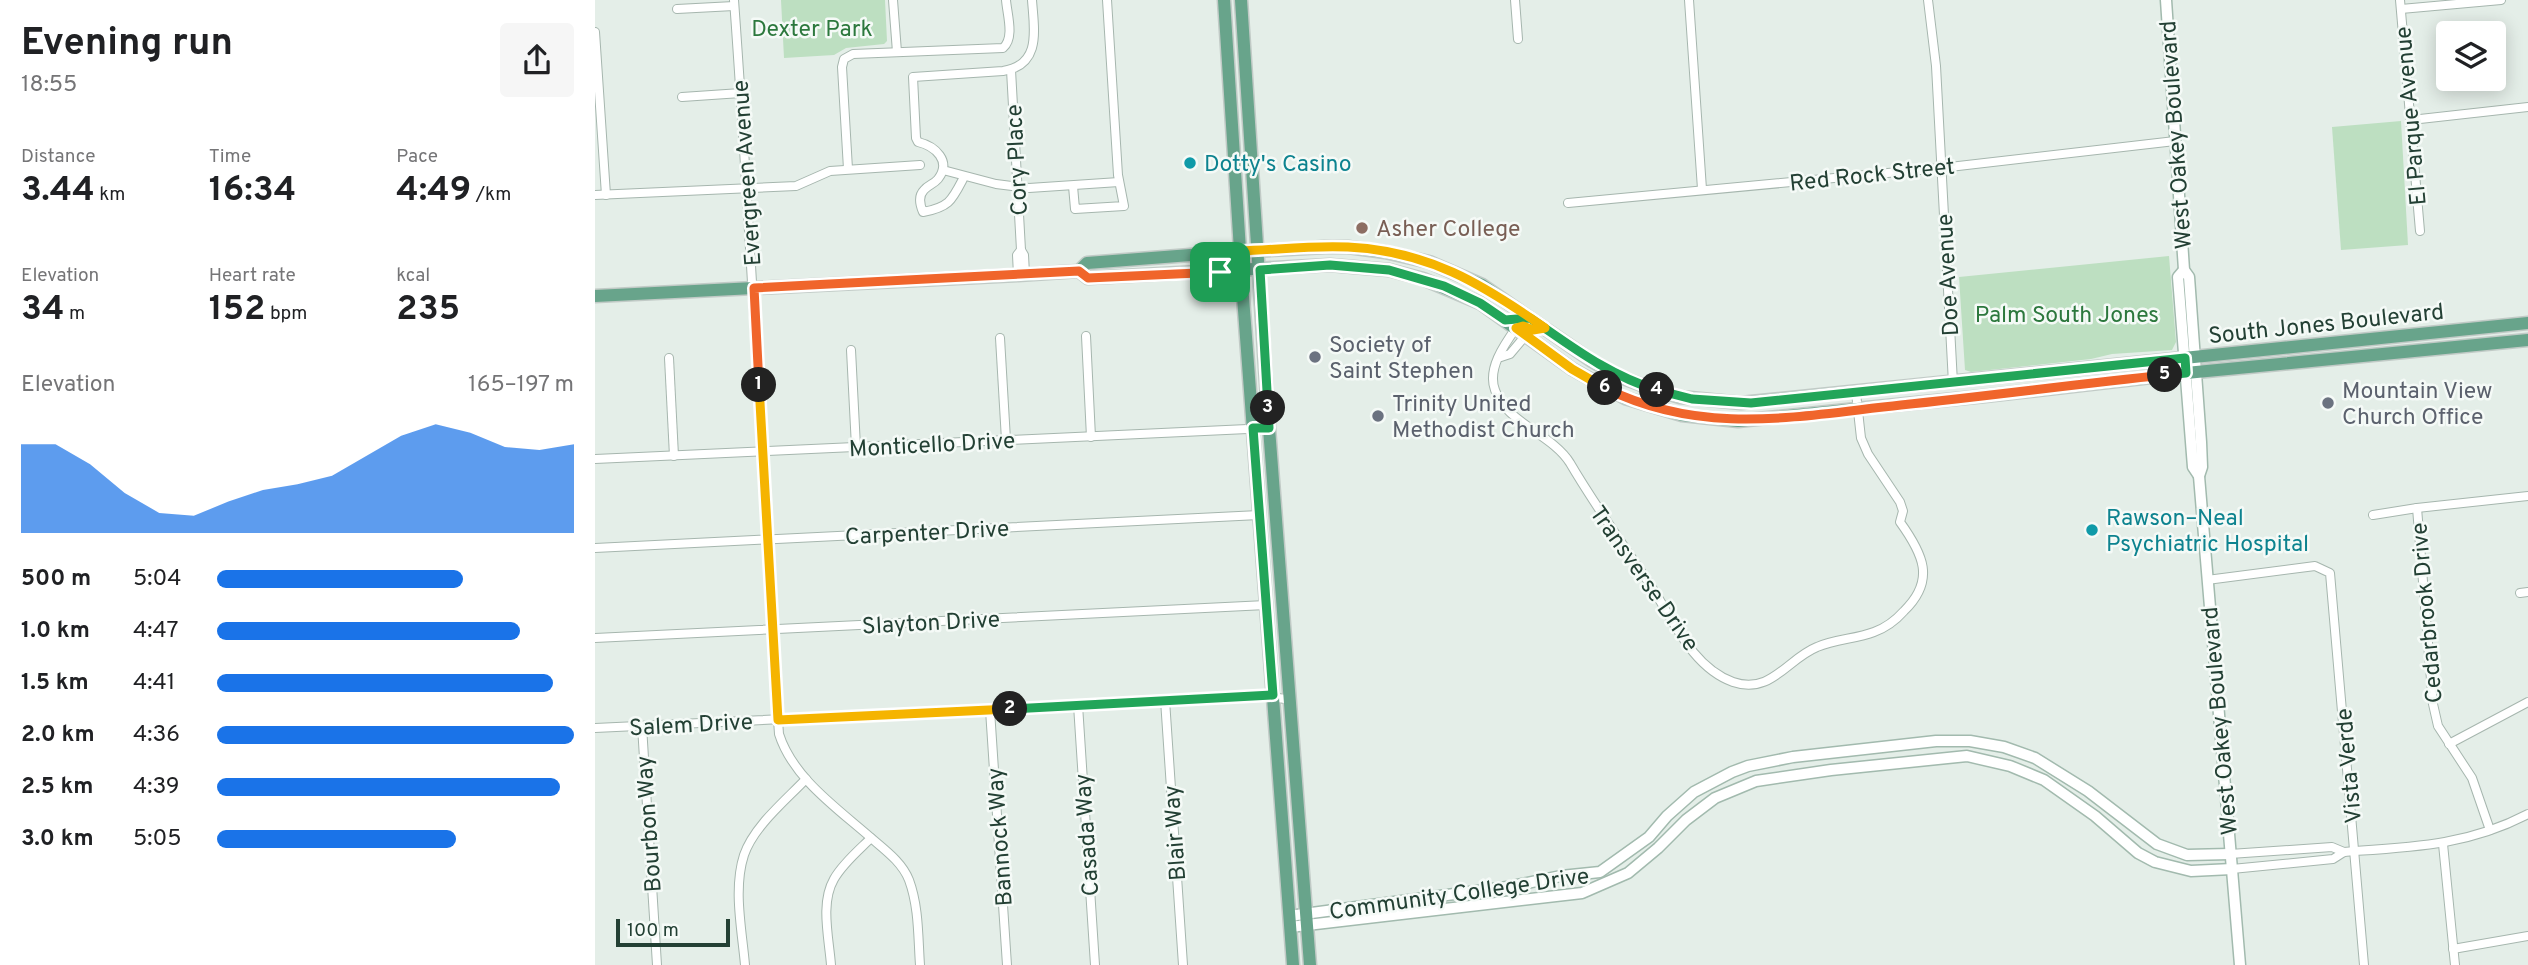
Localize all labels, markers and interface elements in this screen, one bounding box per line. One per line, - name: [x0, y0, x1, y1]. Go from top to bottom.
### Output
- park label: Dexter Park: [751, 16, 873, 45]
- text: Evening run: [21, 20, 233, 69]
- street label: West Oakey Boulevard: [2155, 20, 2200, 250]
- map controls: [2436, 21, 2506, 91]
- button: layers: [2436, 21, 2506, 91]
- button: share: [500, 23, 574, 97]
- street label: El Parque Avenue: [2390, 25, 2435, 206]
- text: 18:55: [21, 71, 77, 100]
- street label: Evergreen Avenue: [728, 79, 769, 267]
- street label: Cory Place: [1001, 103, 1036, 216]
- text: Distance: [21, 145, 96, 169]
- text: Time: [209, 145, 251, 169]
- text: Pace: [396, 145, 438, 169]
- place label: Dotty's Casino: [1204, 151, 1352, 180]
- street label: Red Rock Street: [1788, 153, 1956, 200]
- marker: Dotty's Casino: [1182, 155, 1198, 171]
- text: 3.44: [21, 169, 95, 213]
- text: 16:34: [209, 169, 296, 213]
- text: 4:49: [396, 169, 471, 213]
- text: km: [95, 183, 125, 207]
- text: /km: [471, 183, 511, 207]
- street label: Doe Avenue: [1932, 213, 1967, 337]
- place label: Asher College: [1376, 216, 1520, 245]
- marker: Asher College: [1354, 220, 1370, 236]
- pin: [1190, 242, 1250, 302]
- icon: arrive: [1201, 253, 1239, 291]
- text: Elevation: [21, 264, 99, 288]
- text: Heart rate: [209, 264, 296, 288]
- text: kcal: [396, 264, 430, 288]
- text: 34: [21, 288, 64, 332]
- text: 152: [209, 288, 265, 332]
- text: 235: [396, 288, 460, 332]
- street label: South Jones Boulevard: [2207, 299, 2445, 352]
- text: m: [64, 302, 85, 326]
- text: bpm: [265, 302, 307, 326]
- park label: Palm South Jones: [1975, 302, 2159, 331]
- place label: Society of Saint Stephen: [1329, 332, 1474, 387]
- marker: Society of Saint Stephen: [1307, 349, 1323, 365]
- pin: 5: [2147, 358, 2183, 392]
- text: 5: [2159, 362, 2170, 386]
- pin: 1: [741, 368, 777, 402]
- pin: 6: [1587, 370, 1623, 406]
- text: Elevation: [21, 371, 116, 400]
- text: 165–197 m: [468, 371, 574, 400]
- text: 1: [755, 372, 762, 396]
- pin: 4: [1639, 372, 1675, 408]
- text: 6: [1599, 375, 1610, 399]
- text: 4: [1650, 377, 1663, 401]
- place label: Mountain View Church Office: [2342, 378, 2492, 433]
- pin: 3: [1251, 390, 1285, 426]
- place label: Trinity United Methodist Church: [1392, 391, 1575, 446]
- text: 3: [1262, 395, 1273, 419]
- marker: Mountain View Church Office: [2320, 395, 2336, 411]
- marker: Trinity United Methodist Church: [1370, 408, 1386, 424]
- street label: Monticello Drive: [848, 428, 1016, 465]
- street label: Transverse Drive: [1582, 501, 1704, 658]
- place label: Rawson–Neal Psychiatric Hospital: [2106, 505, 2309, 560]
- street label: Carpenter Drive: [844, 516, 1010, 553]
- street label: Cedarbrook Drive: [2406, 521, 2451, 704]
- marker: Rawson–Neal Psychiatric Hospital: [2084, 522, 2100, 538]
- text: 500 m: [21, 565, 91, 594]
- text: 5:04: [133, 565, 182, 594]
- street label: West Oakey Boulevard: [2197, 605, 2246, 836]
- street label: Slayton Drive: [861, 606, 1001, 643]
- text: 1.0 km: [21, 617, 90, 646]
- text: 4:47: [133, 617, 179, 646]
- text: 1.5 km: [21, 669, 89, 698]
- text: 4:41: [133, 669, 175, 698]
- pin: 2: [993, 692, 1027, 726]
- text: 2: [1004, 696, 1015, 720]
- street label: Vista Verde: [2331, 707, 2370, 825]
- street label: Salem Drive: [629, 709, 754, 744]
- text: 2.0 km: [21, 721, 95, 750]
- text: 4:36: [133, 721, 180, 750]
- street label: Bourbon Way: [631, 755, 670, 893]
- street label: Bannock Way: [982, 766, 1021, 907]
- text: 2.5 km: [21, 773, 94, 802]
- text: 4:39: [133, 773, 180, 802]
- street label: Casada Way: [1070, 773, 1107, 897]
- street label: Blair Way: [1159, 784, 1194, 882]
- text: 3.0 km: [21, 825, 94, 854]
- text: 5:05: [133, 825, 182, 854]
- street label: Community College Drive: [1327, 863, 1591, 928]
- scale bar: [616, 916, 730, 948]
- text: 100 m: [627, 919, 679, 943]

